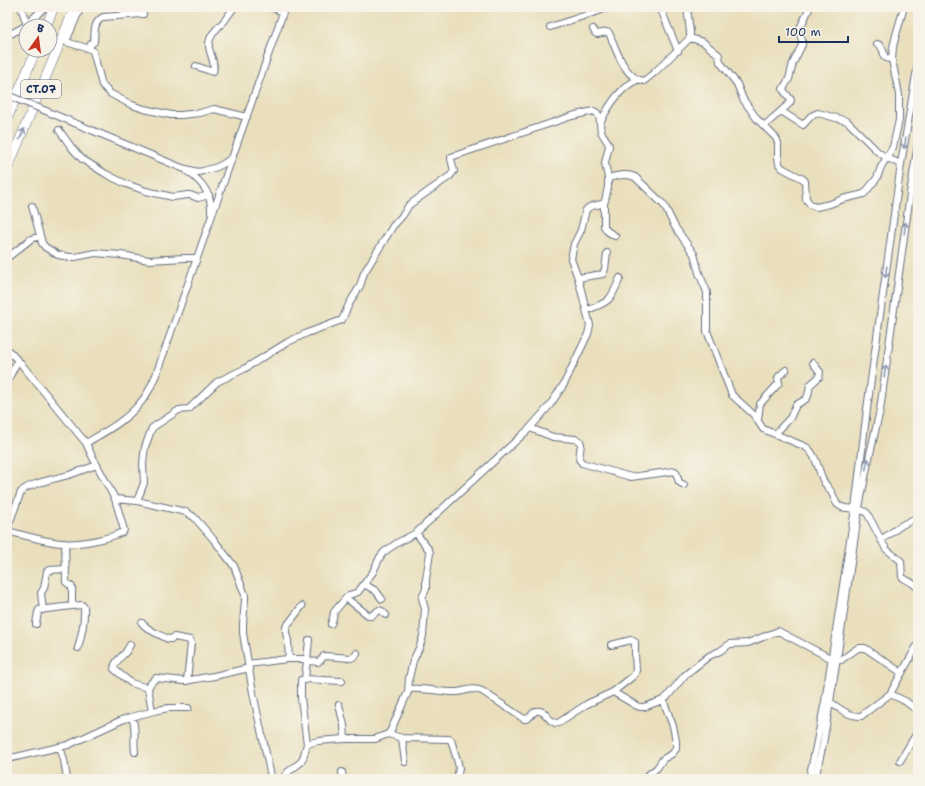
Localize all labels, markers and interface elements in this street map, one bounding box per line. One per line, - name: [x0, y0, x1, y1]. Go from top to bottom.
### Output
- north arrow: [18, 18, 58, 58]
- scale bar: [779, 18, 848, 44]
- text: B: [35, 21, 46, 37]
- text: 100 m: [785, 24, 821, 40]
- road number: CT.07: [21, 80, 61, 98]
- one-way arrow: [19, 129, 26, 141]
- one-way arrow: [901, 136, 909, 149]
- one-way arrow: [901, 222, 909, 235]
- one-way arrow: [882, 265, 890, 278]
- one-way arrow: [882, 365, 889, 378]
- one-way arrow: [864, 458, 872, 471]

